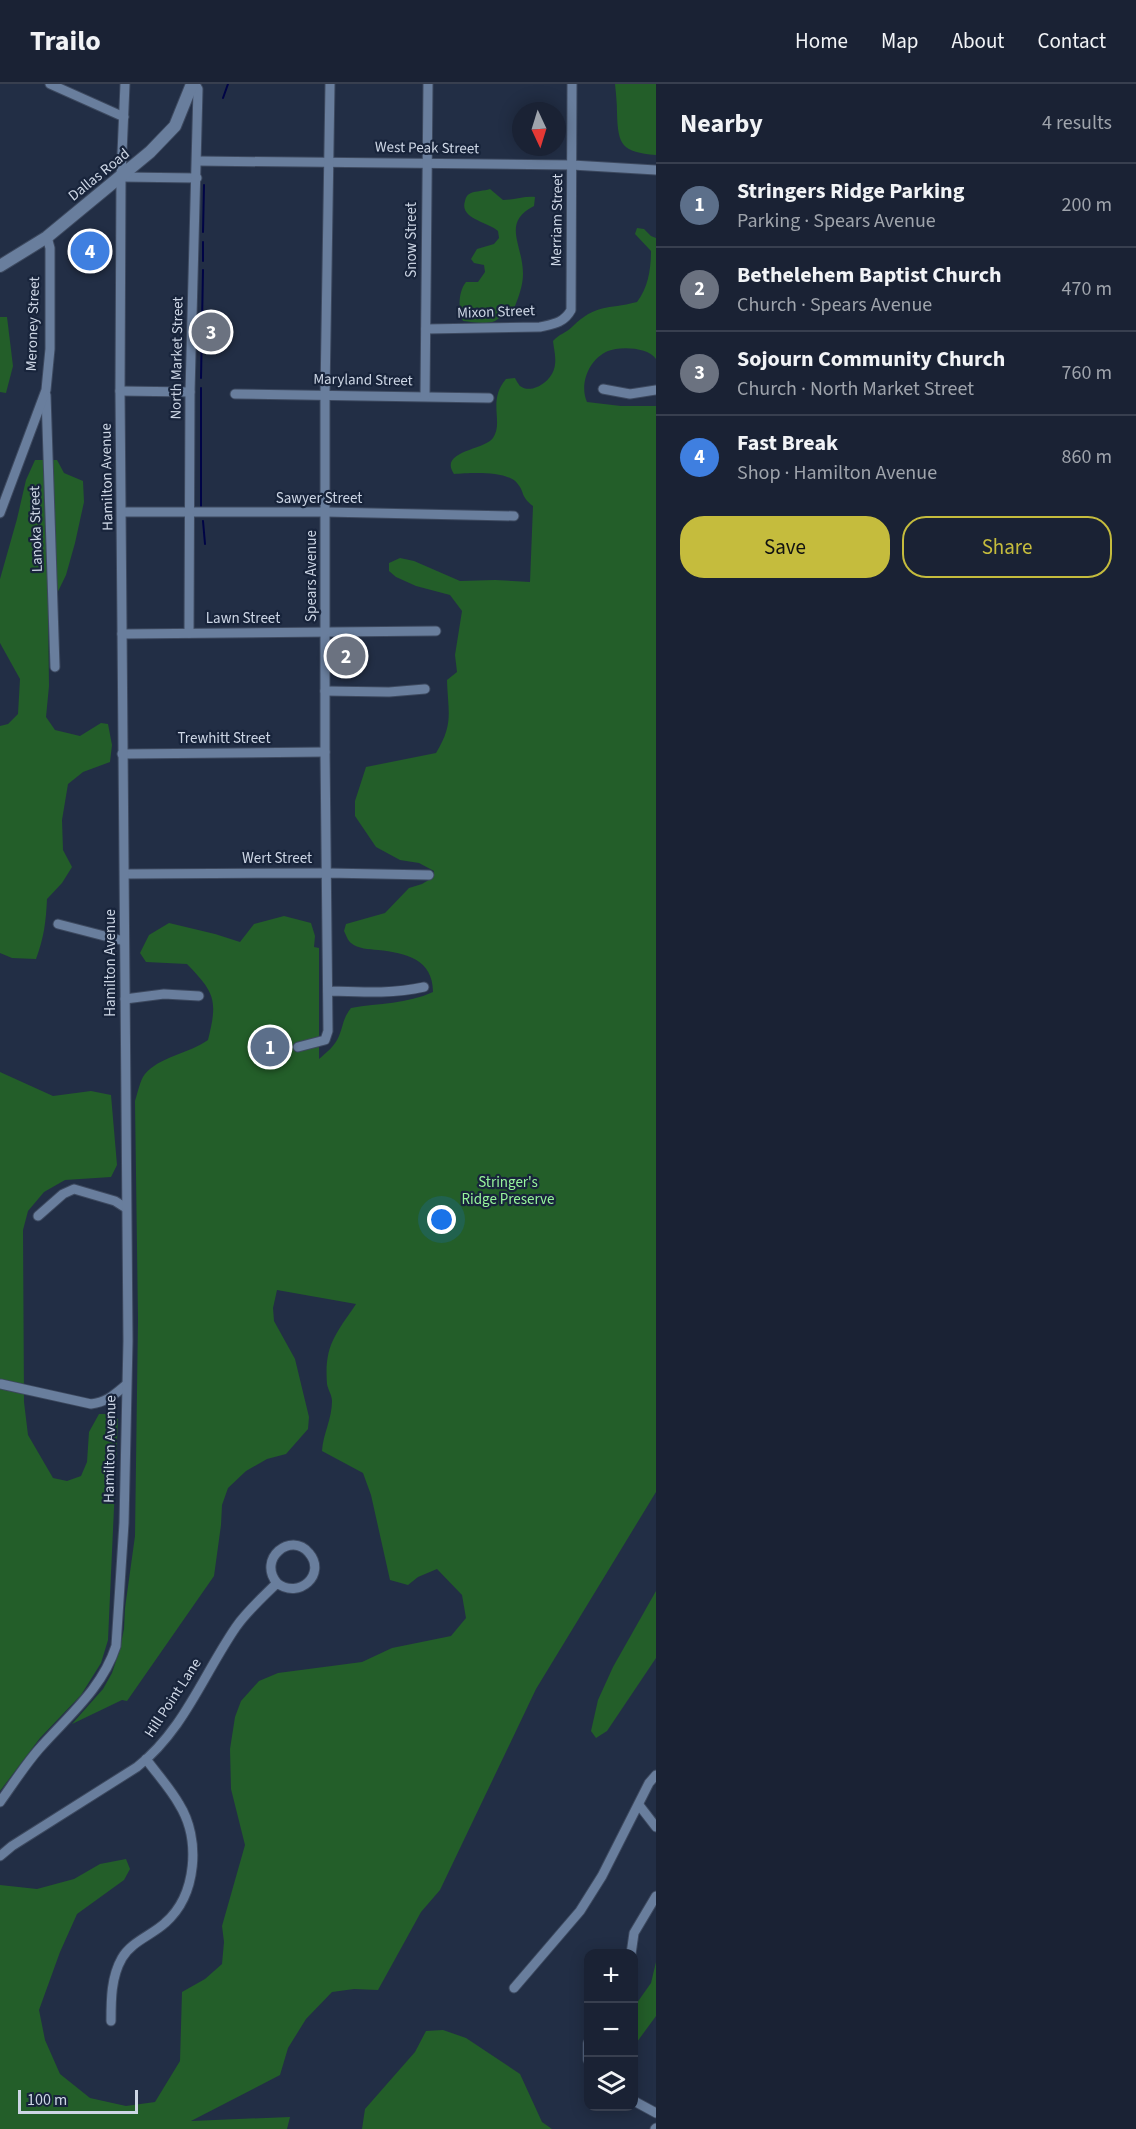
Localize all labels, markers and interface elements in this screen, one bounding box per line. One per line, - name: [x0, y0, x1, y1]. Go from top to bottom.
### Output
- text: Trailo: [30, 21, 101, 61]
- text: Home: [795, 26, 848, 56]
- text: Map: [881, 26, 919, 56]
- text: About: [952, 26, 1004, 56]
- text: Contact: [1037, 26, 1106, 56]
- north arrow: [512, 102, 566, 156]
- text: Nearby: [680, 105, 763, 142]
- text: 4 results: [1042, 109, 1112, 137]
- street label: West Peak Street: [375, 137, 479, 159]
- street label: Dallas Road: [64, 144, 134, 206]
- street label: Merriam Street: [546, 173, 568, 267]
- text: Stringers Ridge Parking: [737, 175, 964, 207]
- text: 1: [694, 191, 705, 219]
- text: 200 m: [1062, 191, 1112, 219]
- street label: Snow Street: [401, 202, 422, 278]
- text: Parking · Spears Avenue: [737, 207, 936, 235]
- pin: 4: [70, 228, 110, 274]
- text: Bethelehem Baptist Church: [737, 259, 1002, 291]
- text: 2: [694, 275, 705, 303]
- text: 470 m: [1062, 275, 1112, 303]
- street label: Meroney Street: [21, 276, 45, 372]
- text: Church · Spears Avenue: [737, 291, 932, 319]
- street label: North Market Street: [165, 296, 189, 420]
- street label: Mixon Street: [457, 300, 535, 324]
- pin: 3: [192, 310, 230, 354]
- text: Sojourn Community Church: [737, 343, 1005, 375]
- text: 3: [694, 359, 705, 387]
- text: 760 m: [1062, 359, 1112, 387]
- street label: Maryland Street: [313, 369, 413, 391]
- text: Church · North Market Street: [737, 375, 974, 403]
- street label: Hamilton Avenue: [96, 423, 118, 531]
- text: Fast Break: [737, 427, 838, 459]
- text: 4: [694, 443, 705, 471]
- text: 860 m: [1062, 443, 1112, 471]
- text: Shop · Hamilton Avenue: [737, 459, 937, 487]
- street label: Lanoka Street: [24, 485, 48, 573]
- street label: Sawyer Street: [276, 488, 362, 509]
- button: Save: [680, 516, 890, 578]
- button: Share: [902, 516, 1112, 578]
- street label: Spears Avenue: [301, 530, 322, 622]
- street label: Lawn Street: [206, 608, 280, 629]
- pin: 2: [326, 634, 366, 678]
- street label: Trewhitt Street: [178, 728, 270, 749]
- street label: Wert Street: [242, 848, 312, 869]
- street label: Hamilton Avenue: [100, 909, 121, 1017]
- pin: 1: [250, 1024, 290, 1070]
- park label: Stringer's Ridge Preserve: [461, 1172, 555, 1210]
- your location: [427, 1205, 456, 1234]
- street label: Hamilton Avenue: [99, 1395, 121, 1503]
- street label: Hill Point Lane: [139, 1654, 207, 1742]
- map controls: [584, 1949, 638, 2111]
- button: +: [584, 1949, 638, 2003]
- button: −: [584, 2003, 638, 2057]
- button: layers: [584, 2057, 638, 2111]
- scale bar: [18, 2087, 138, 2114]
- text: 100 m: [27, 2089, 67, 2111]

